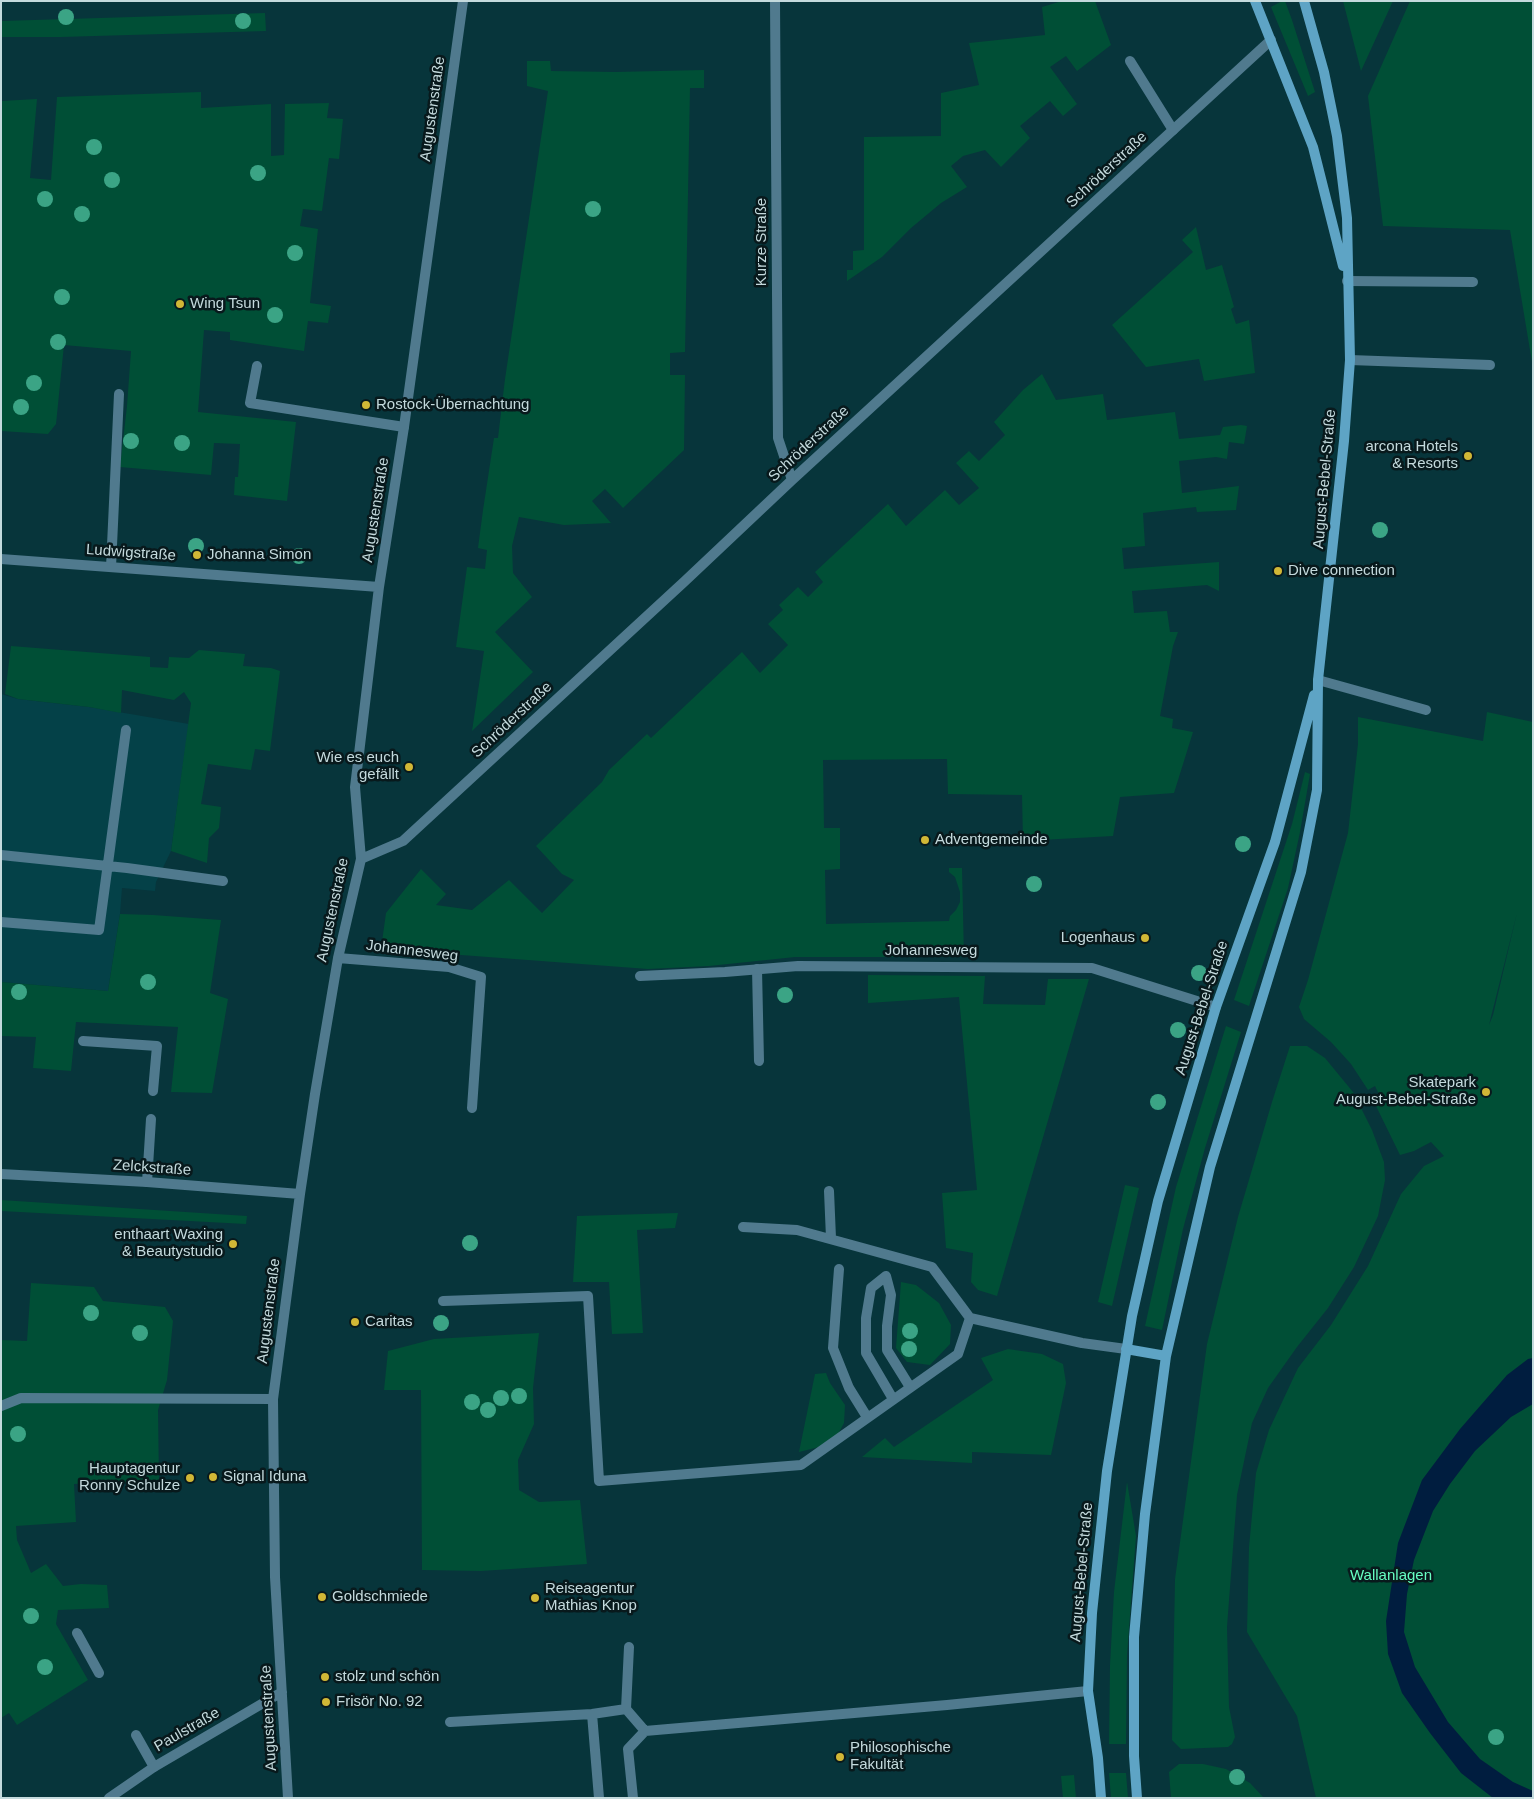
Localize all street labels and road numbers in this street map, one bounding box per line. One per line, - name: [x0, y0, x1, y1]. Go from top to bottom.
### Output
- street label: Augustenstraße: [417, 55, 449, 163]
- street label: Schröderstraße: [1063, 128, 1151, 212]
- street label: Kurze Straße: [753, 198, 771, 286]
- street label: Schröderstraße: [765, 402, 853, 486]
- street label: August-Bebel-Straße: [1310, 408, 1340, 550]
- street label: Augustenstraße: [359, 456, 393, 564]
- street label: Ludwigstraße: [85, 541, 177, 565]
- street label: Schröderstraße: [468, 678, 556, 762]
- street label: Augustenstraße: [313, 856, 353, 964]
- street label: Johannesweg: [365, 936, 459, 966]
- street label: August-Bebel-Straße: [1172, 939, 1232, 1077]
- street label: Johannesweg: [885, 942, 977, 960]
- street label: Zelckstraße: [112, 1156, 192, 1180]
- street label: Augustenstraße: [254, 1257, 284, 1365]
- street label: August-Bebel-Straße: [1067, 1501, 1097, 1643]
- street label: Augustenstraße: [257, 1665, 281, 1771]
- street label: Paulstraße: [151, 1704, 223, 1756]

